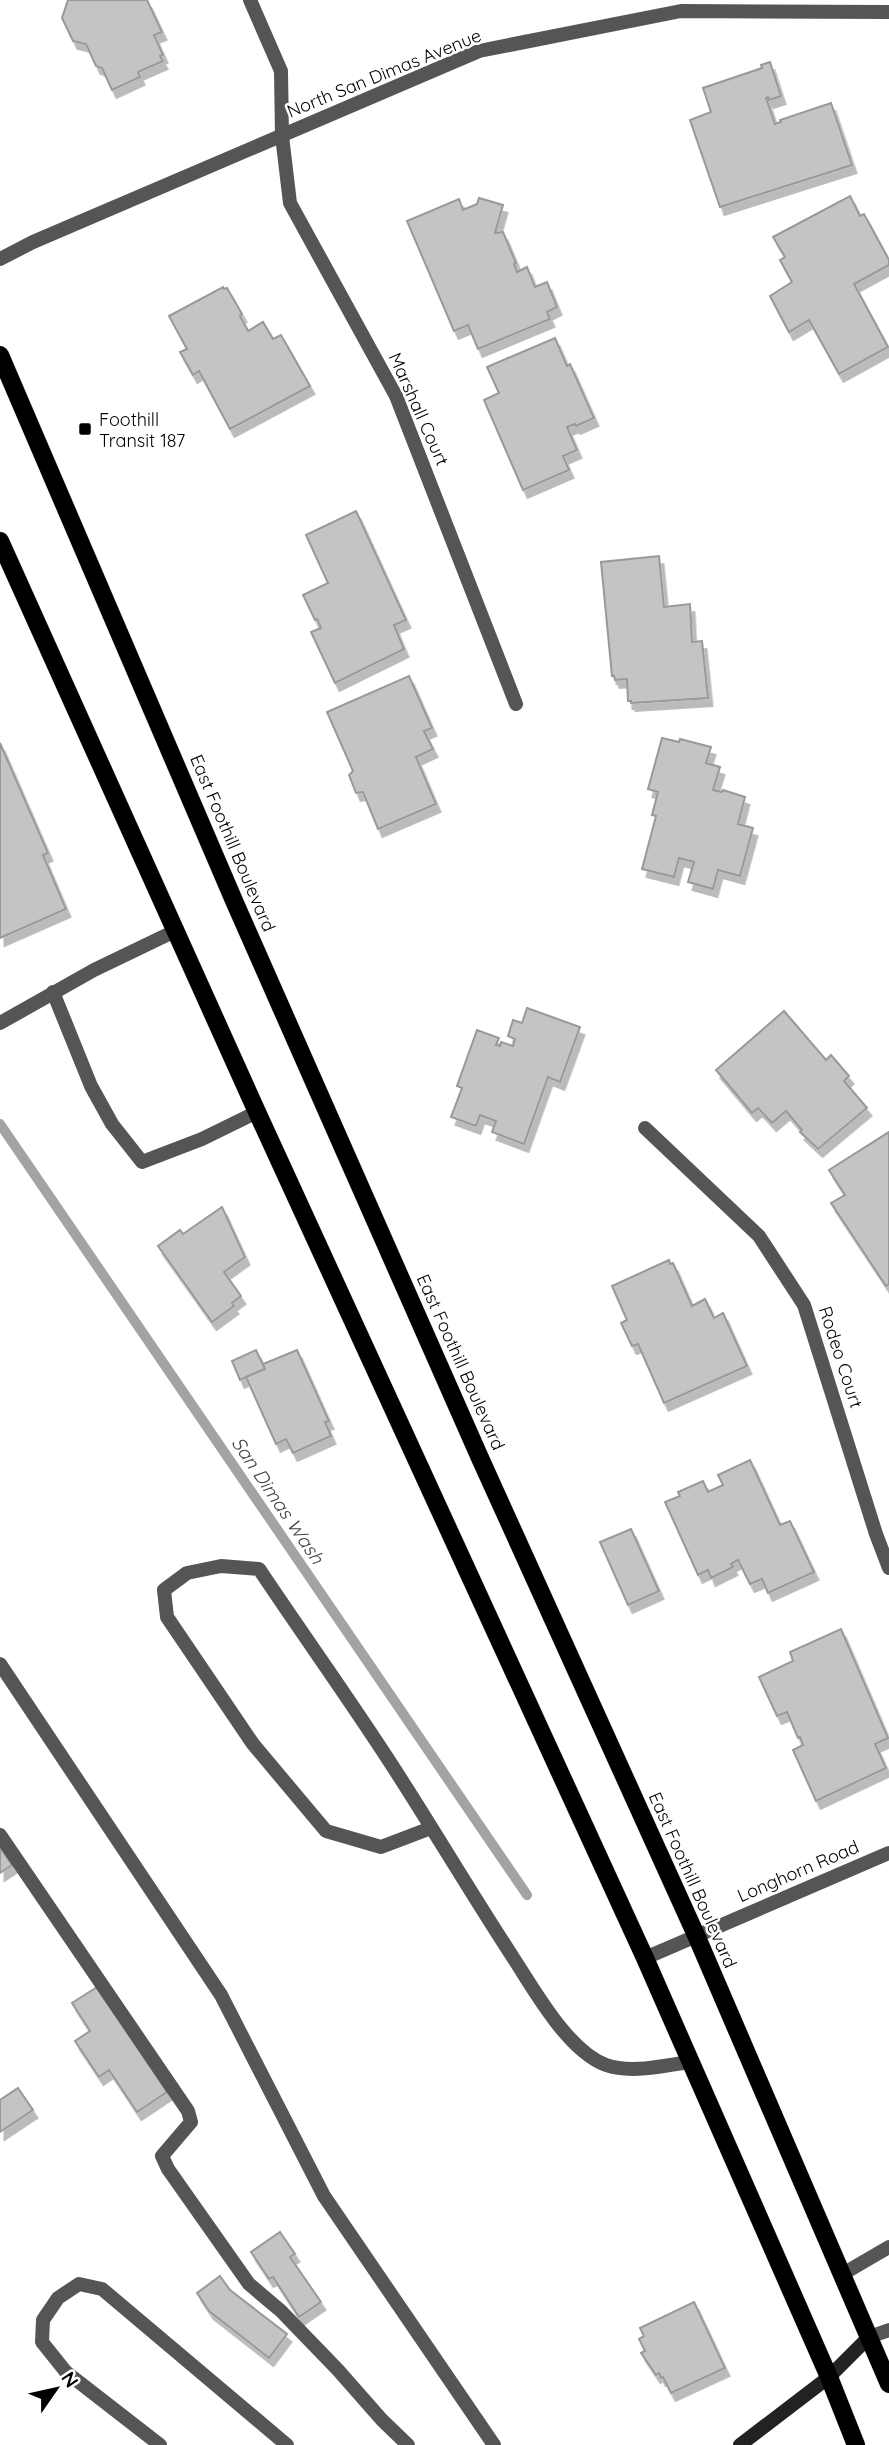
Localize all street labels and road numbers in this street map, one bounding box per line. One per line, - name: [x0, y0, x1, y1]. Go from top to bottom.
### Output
- street label: North San Dimas Avenue: [283, 23, 485, 123]
- street label: Marshall Court: [384, 349, 454, 469]
- street label: East Foothill Boulevard: [185, 751, 281, 935]
- street label: East Foothill Boulevard: [412, 1270, 510, 1454]
- street label: Rodeo Court: [814, 1303, 868, 1411]
- street label: East Foothill Boulevard: [644, 1788, 742, 1972]
- street label: Longhorn Road: [734, 1835, 862, 1907]

